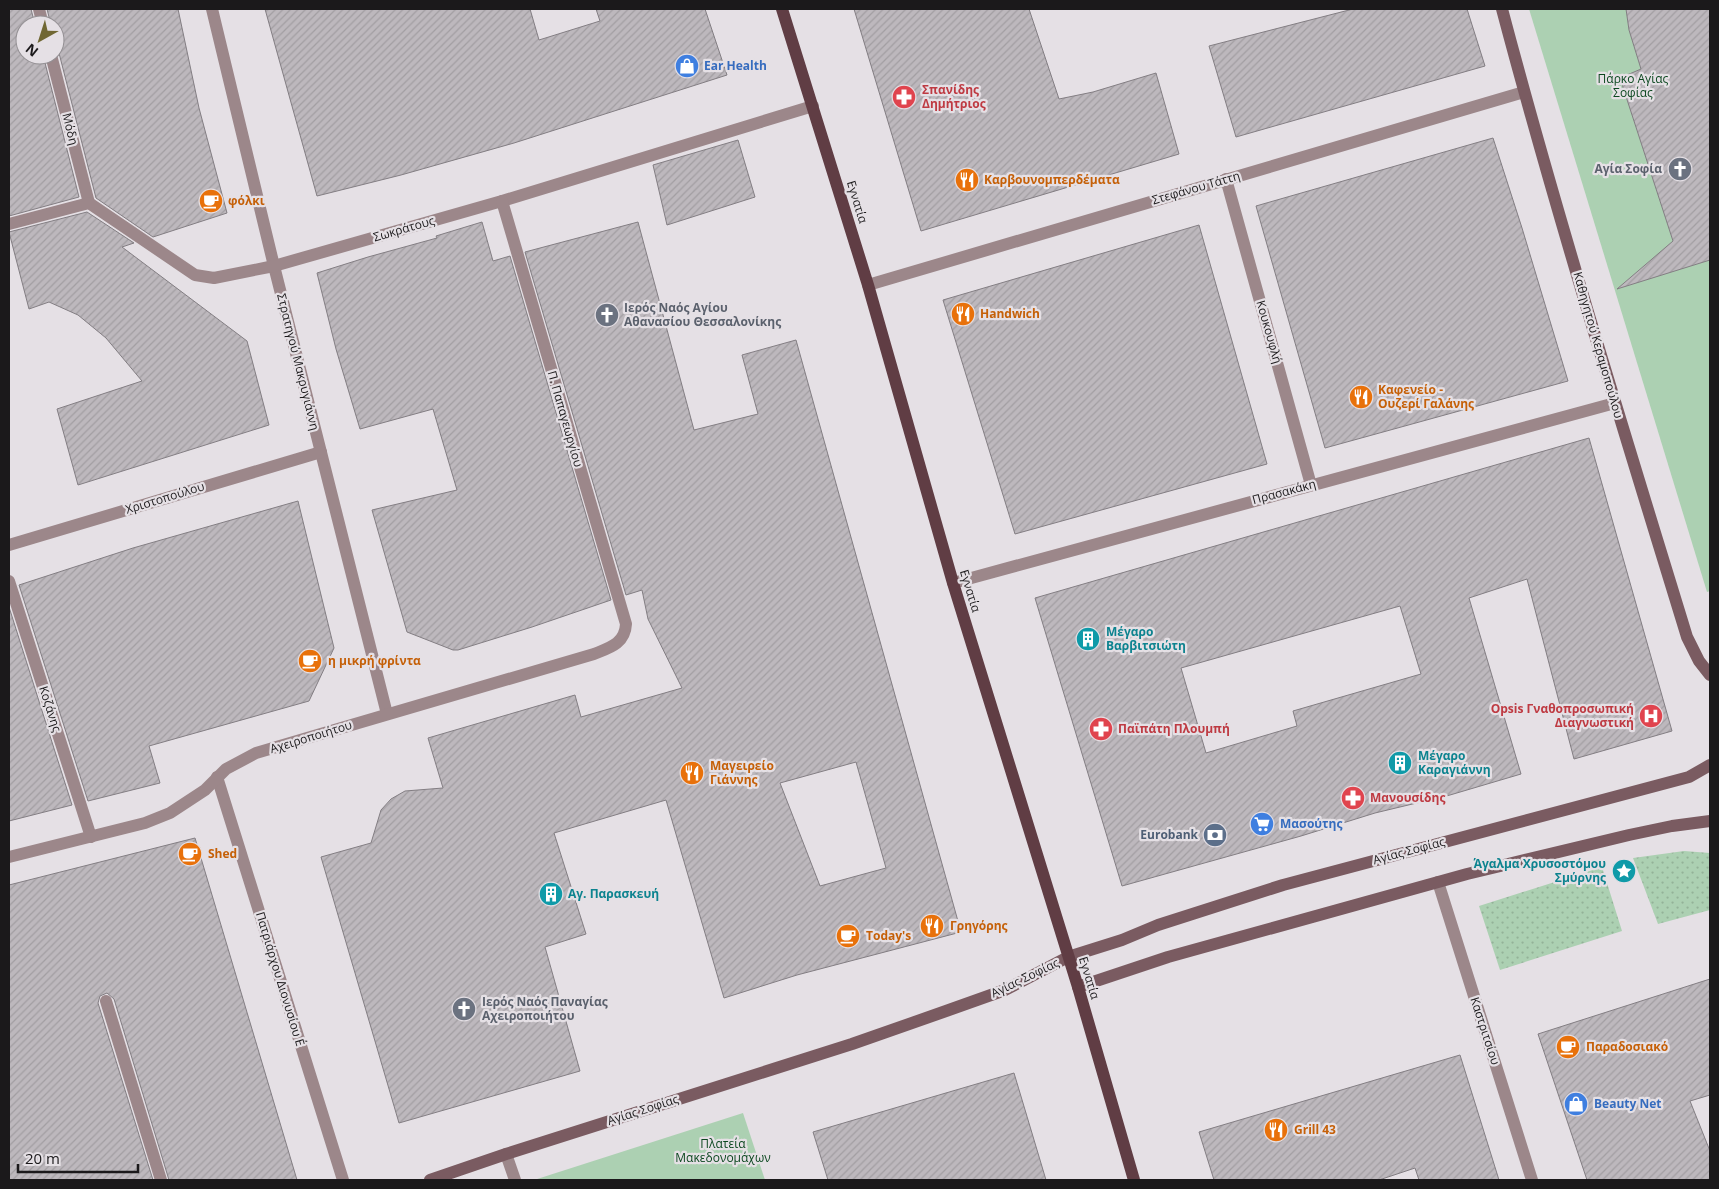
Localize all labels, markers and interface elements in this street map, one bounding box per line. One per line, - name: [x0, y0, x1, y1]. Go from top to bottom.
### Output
- north arrow: [15, 15, 65, 65]
- text: N: [21, 40, 42, 61]
- shop icon: Ear Health: [674, 53, 700, 79]
- place label: Ear Health: [704, 57, 767, 74]
- park label: Πάρκο Αγίας Σοφίας: [1598, 70, 1669, 101]
- place label: Σπανίδης Δημήτριος: [922, 81, 986, 112]
- pharmacy icon: Σπανίδης Δημήτριος: [891, 84, 917, 110]
- street label: Μόδη: [58, 111, 83, 147]
- church icon: Αγία Σοφία: [1667, 156, 1693, 182]
- place label: Αγία Σοφία: [1594, 160, 1662, 177]
- restaurant icon: Καρβουνομπερδέματα: [954, 167, 980, 193]
- street label: Στεφάνου Τάττη: [1150, 167, 1242, 208]
- place label: Καρβουνομπερδέματα: [984, 171, 1120, 188]
- street label: Εγνατία: [843, 178, 872, 226]
- cafe icon: φόλκι: [198, 188, 224, 214]
- place label: φόλκι: [228, 192, 265, 209]
- street label: Σωκράτους: [371, 212, 437, 245]
- street label: Καθηγητού Κεραμοπούλου: [1569, 270, 1628, 420]
- street label: Στρατηγού Μακρυγιάννη: [273, 292, 324, 432]
- street label: Κουκουφλή: [1252, 298, 1287, 365]
- place label: Ιερός Ναός Αγίου Αθανασίου Θεσσαλονίκης: [624, 299, 781, 330]
- restaurant icon: Handwich: [950, 301, 976, 327]
- church icon: Ιερός Ναός Αγίου Αθανασίου Θεσσαλονίκης: [594, 302, 620, 328]
- place label: Handwich: [980, 305, 1040, 322]
- street label: Π. Παπαγεωργίου: [544, 369, 587, 469]
- place label: Καφενείο - Ουζερί Γαλάνης: [1378, 381, 1474, 412]
- restaurant icon: Καφενείο - Ουζερί Γαλάνης: [1348, 384, 1374, 410]
- street label: Πρασακάκη: [1250, 475, 1318, 508]
- street label: Χριστοπούλου: [123, 477, 206, 518]
- street label: Εγνατία: [956, 567, 985, 615]
- place label: Μέγαρο Βαρβιτσιώτη: [1106, 623, 1186, 654]
- building icon: Μέγαρο Βαρβιτσιώτη: [1075, 626, 1101, 652]
- cafe icon: η μικρή φρίντα: [297, 648, 323, 674]
- place label: η μικρή φρίντα: [328, 652, 421, 669]
- street label: Κοζάνης: [35, 684, 66, 734]
- place label: Opsis Γναθοπροσωπική Διαγνωστική: [1491, 700, 1634, 731]
- hospital icon: Opsis Γναθοπροσωπική Διαγνωστική: [1638, 703, 1664, 729]
- street label: Αχειροποιήτου: [268, 716, 354, 757]
- pharmacy icon: Παϊπάτη Πλουμπή: [1088, 716, 1114, 742]
- place label: Παϊπάτη Πλουμπή: [1118, 720, 1230, 737]
- place label: Μέγαρο Καραγιάννη: [1418, 747, 1491, 778]
- building icon: Μέγαρο Καραγιάννη: [1387, 750, 1413, 776]
- place label: Μαγειρείο Γιάννης: [710, 757, 774, 788]
- restaurant icon: Μαγειρείο Γιάννης: [679, 760, 705, 786]
- pharmacy icon: Μανουσίδης: [1340, 785, 1366, 811]
- place label: Μανουσίδης: [1370, 789, 1445, 806]
- supermarket icon: Μασούτης: [1249, 811, 1275, 837]
- place label: Μασούτης: [1280, 815, 1342, 832]
- bank icon: Eurobank: [1202, 822, 1228, 848]
- place label: Eurobank: [1140, 826, 1199, 843]
- street label: Αγίας Σοφίας: [1371, 833, 1447, 868]
- cafe icon: Shed: [177, 841, 203, 867]
- place label: Shed: [208, 845, 237, 862]
- place label: Άγαλμα Χρυσοστόμου Σμύρνης: [1473, 855, 1606, 886]
- place icon: Άγαλμα Χρυσοστόμου Σμύρνης: [1611, 858, 1637, 884]
- building icon: Αγ. Παρασκευή: [538, 881, 564, 907]
- place label: Αγ. Παρασκευή: [568, 885, 659, 902]
- street label: Πατριάρχου Διονυσίου Ε΄: [252, 910, 309, 1048]
- restaurant icon: Γρηγόρης: [919, 913, 945, 939]
- place label: Γρηγόρης: [950, 917, 1008, 934]
- cafe icon: Today's: [835, 923, 861, 949]
- place label: Today's: [866, 927, 911, 944]
- street label: Αγίας Σοφίας: [988, 954, 1062, 1001]
- street label: Εγνατία: [1075, 954, 1104, 1002]
- place label: Ιερός Ναός Παναγίας Αχειροποιήτου: [482, 993, 608, 1024]
- street label: Καστριτσίου: [1466, 995, 1504, 1067]
- church icon: Ιερός Ναός Παναγίας Αχειροποιήτου: [451, 996, 477, 1022]
- cafe icon: Παραδοσιακό: [1555, 1034, 1581, 1060]
- place label: Παραδοσιακό: [1586, 1038, 1668, 1055]
- street label: Αγίας Σοφίας: [605, 1090, 681, 1129]
- shop icon: Beauty Net: [1563, 1091, 1589, 1117]
- place label: Beauty Net: [1594, 1095, 1662, 1112]
- restaurant icon: Grill 43: [1263, 1117, 1289, 1143]
- place label: Grill 43: [1294, 1121, 1336, 1138]
- park label: Πλατεία Μακεδονομάχων: [675, 1135, 771, 1166]
- scale bar: [18, 1142, 138, 1174]
- text: 20 m: [25, 1148, 60, 1168]

